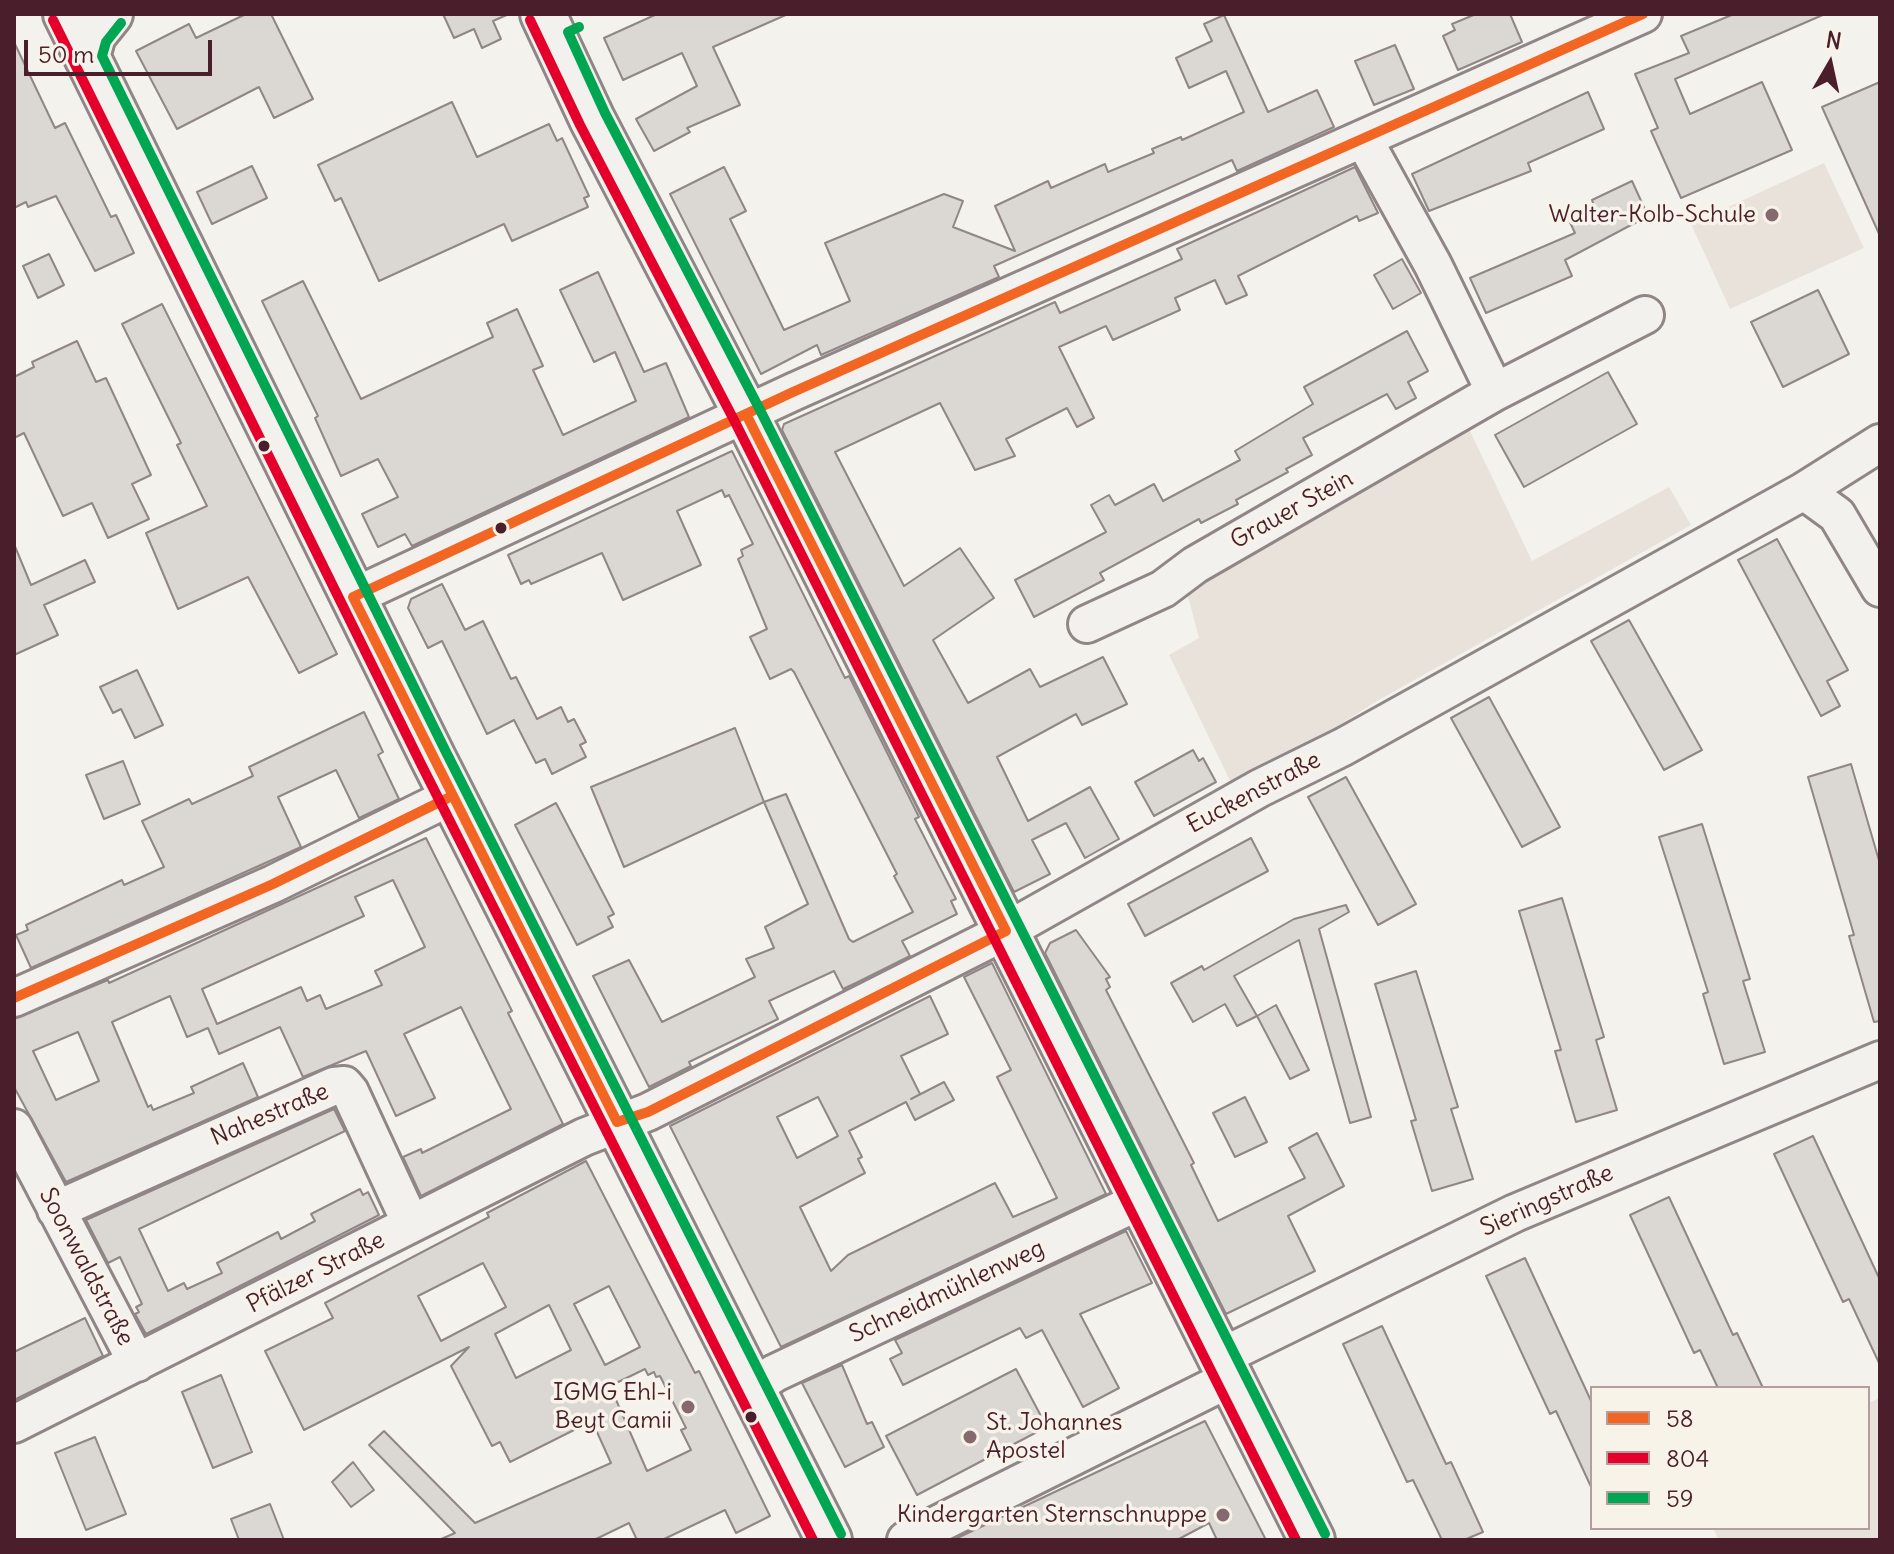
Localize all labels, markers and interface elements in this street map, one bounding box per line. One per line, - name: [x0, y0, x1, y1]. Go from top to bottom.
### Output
- scale bar: [28, 24, 216, 74]
- north arrow: [1790, 24, 1870, 104]
- text: N: [1824, 25, 1843, 55]
- text: 50 m: [38, 39, 94, 69]
- place label: Walter-Kolb-Schule: [1549, 201, 1756, 229]
- marker: Walter-Kolb-Schule: [1763, 206, 1781, 224]
- unlabelled marker: [256, 438, 272, 454]
- street label: Grauer Stein: [1226, 465, 1358, 555]
- unlabelled marker: [493, 520, 509, 536]
- street label: Euckenstraße: [1182, 746, 1326, 840]
- street label: Nahestraße: [207, 1077, 333, 1153]
- street label: Sieringstraße: [1476, 1159, 1618, 1243]
- street label: Soonwaldstraße: [32, 1183, 140, 1351]
- street label: Pfälzer Straße: [242, 1226, 390, 1320]
- street label: Schneidmühlenweg: [845, 1234, 1049, 1350]
- place label: IGMG Ehl-i Beyt Camii: [553, 1379, 672, 1435]
- legend: [1590, 1386, 1870, 1530]
- marker: IGMG Ehl-i Beyt Camii: [679, 1398, 697, 1416]
- text: 58: [1666, 1403, 1694, 1433]
- unlabelled marker: [743, 1409, 759, 1425]
- place label: St. Johannes Apostel: [986, 1409, 1123, 1465]
- marker: St. Johannes Apostel: [961, 1428, 979, 1446]
- text: 804: [1666, 1443, 1710, 1473]
- text: 59: [1666, 1483, 1694, 1513]
- place label: Kindergarten Sternschnuppe: [897, 1501, 1207, 1529]
- marker: Kindergarten Sternschnuppe: [1214, 1506, 1232, 1524]

